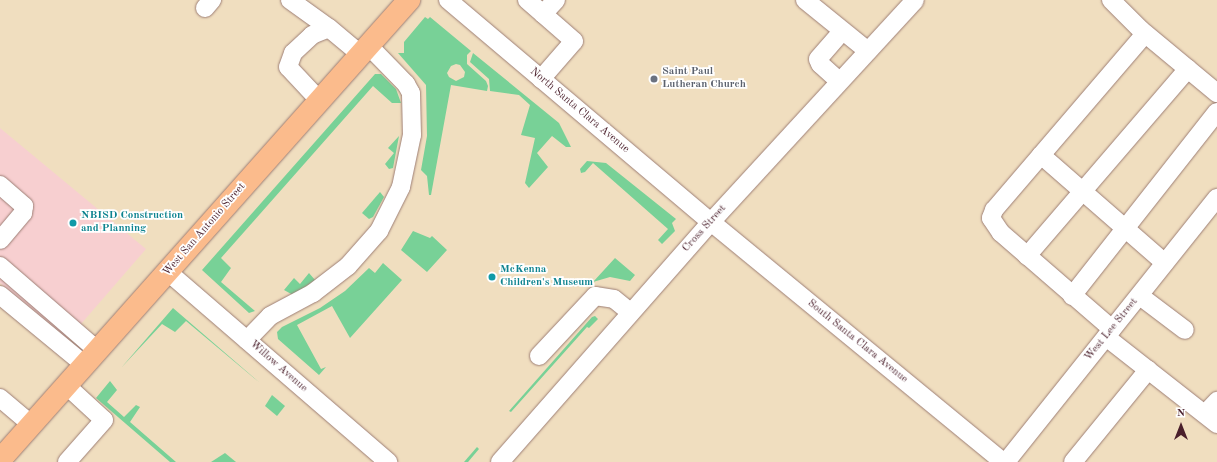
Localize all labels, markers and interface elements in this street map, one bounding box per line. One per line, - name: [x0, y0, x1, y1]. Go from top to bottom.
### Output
- street label: North Santa Clara Avenue: [527, 66, 631, 156]
- place label: Saint Paul Lutheran Church: [662, 66, 746, 92]
- marker: Saint Paul Lutheran Church: [649, 74, 659, 84]
- street label: West San Antonio Street: [161, 181, 249, 279]
- street label: Cross Street: [680, 203, 730, 255]
- place label: NBISD Construction and Planning: [81, 210, 183, 236]
- marker: NBISD Construction and Planning: [68, 218, 78, 228]
- place label: McKenna Children's Museum: [500, 264, 593, 290]
- marker: McKenna Children's Museum: [487, 272, 497, 282]
- street label: West Lee Street: [1083, 296, 1141, 364]
- street label: South Santa Clara Avenue: [804, 297, 910, 387]
- street label: Willow Avenue: [246, 338, 310, 396]
- north arrow: [1161, 406, 1201, 446]
- text: N: [1177, 408, 1185, 419]

